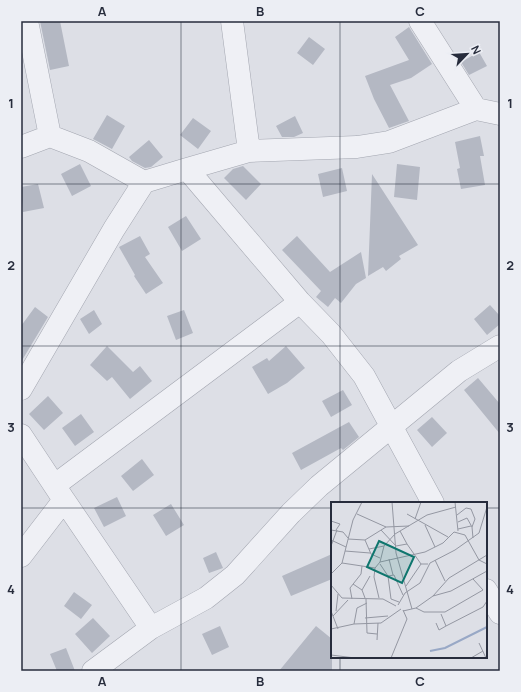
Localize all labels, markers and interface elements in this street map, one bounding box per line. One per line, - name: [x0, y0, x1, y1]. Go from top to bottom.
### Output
- text: A: [98, 2, 107, 20]
- text: B: [256, 2, 264, 20]
- text: C: [415, 2, 425, 20]
- north arrow: [447, 34, 487, 74]
- text: N: [468, 43, 485, 56]
- text: 1: [8, 94, 14, 112]
- text: 1: [507, 94, 513, 112]
- text: 2: [7, 256, 15, 274]
- text: 2: [506, 256, 514, 274]
- text: 3: [7, 418, 15, 436]
- text: 3: [506, 418, 514, 436]
- inset map: [331, 502, 487, 658]
- text: 4: [7, 580, 15, 598]
- text: 4: [506, 580, 514, 598]
- text: A: [98, 672, 107, 690]
- text: B: [256, 672, 264, 690]
- text: C: [415, 672, 425, 690]

